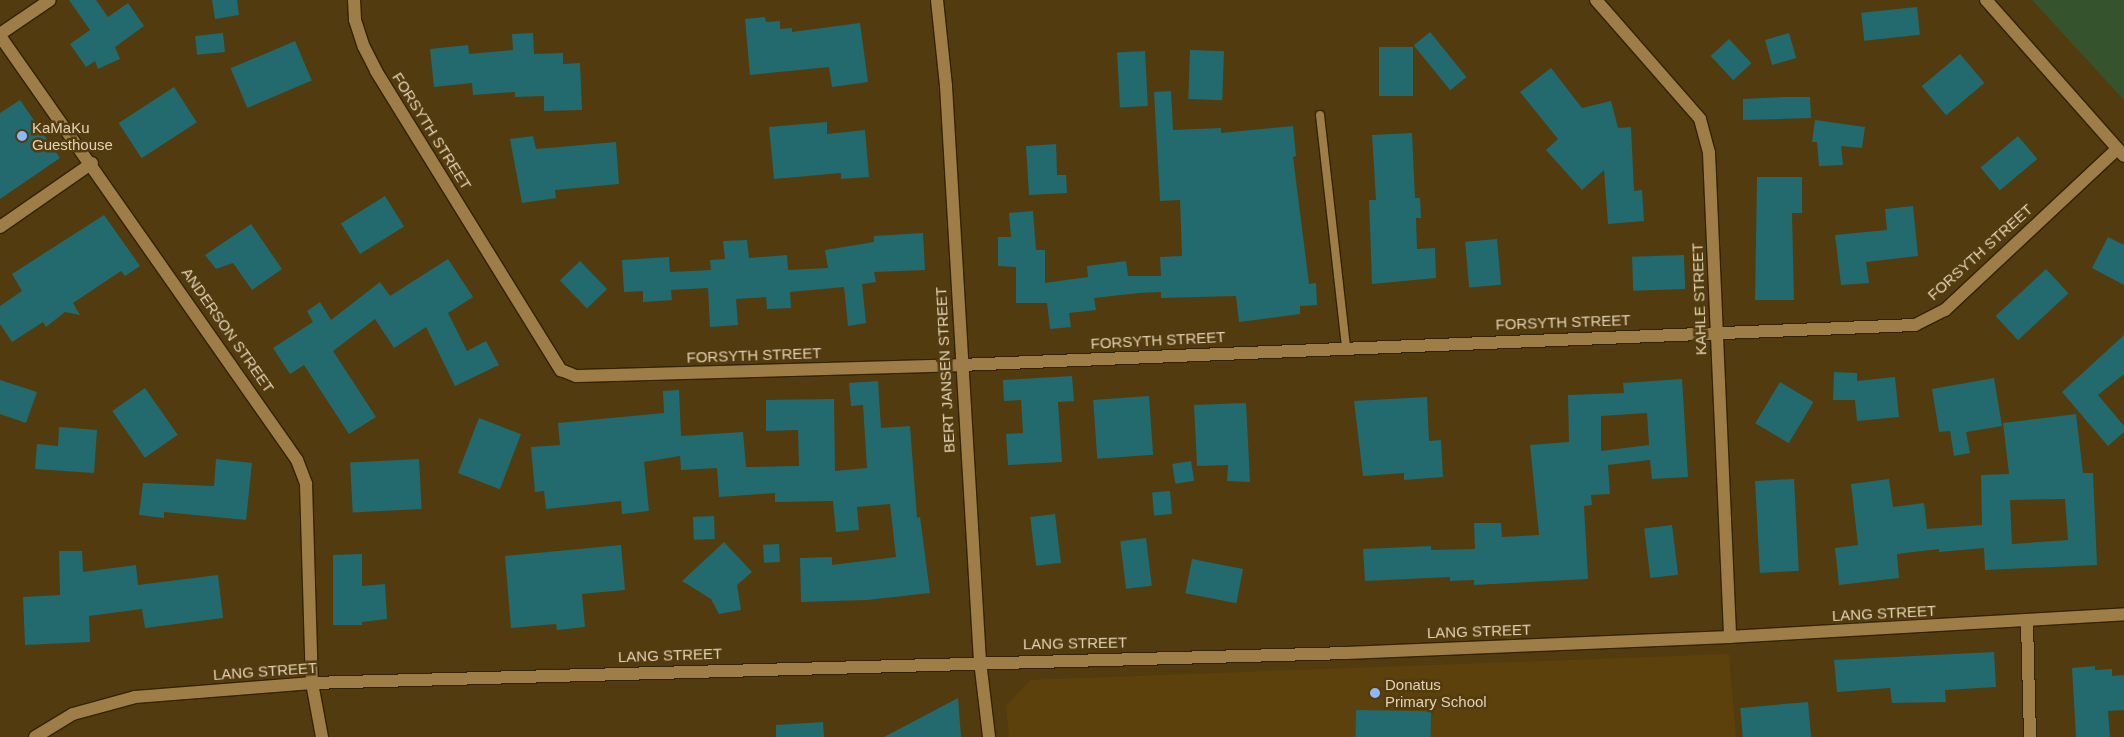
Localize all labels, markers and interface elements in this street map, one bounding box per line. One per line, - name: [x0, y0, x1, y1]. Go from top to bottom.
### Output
- street label: FORSYTH STREET: [389, 69, 475, 193]
- place label: KaMaKu Guesthouse: [32, 118, 113, 153]
- marker: KaMaKu Guesthouse: [16, 130, 28, 142]
- street label: FORSYTH STREET: [1924, 200, 2036, 304]
- street label: KAHLE STREET: [1688, 242, 1710, 356]
- street label: ANDERSON STREET: [178, 264, 278, 396]
- street label: BERT JANSEN STREET: [932, 286, 958, 454]
- street label: FORSYTH STREET: [1495, 311, 1631, 333]
- street label: FORSYTH STREET: [1090, 327, 1226, 353]
- street label: FORSYTH STREET: [686, 344, 822, 366]
- street label: LANG STREET: [1832, 601, 1936, 625]
- street label: LANG STREET: [1427, 620, 1531, 642]
- street label: LANG STREET: [1023, 633, 1127, 653]
- street label: LANG STREET: [618, 644, 722, 666]
- street label: LANG STREET: [212, 658, 318, 684]
- place label: Donatus Primary School: [1385, 675, 1487, 710]
- marker: Donatus Primary School: [1369, 687, 1381, 699]

